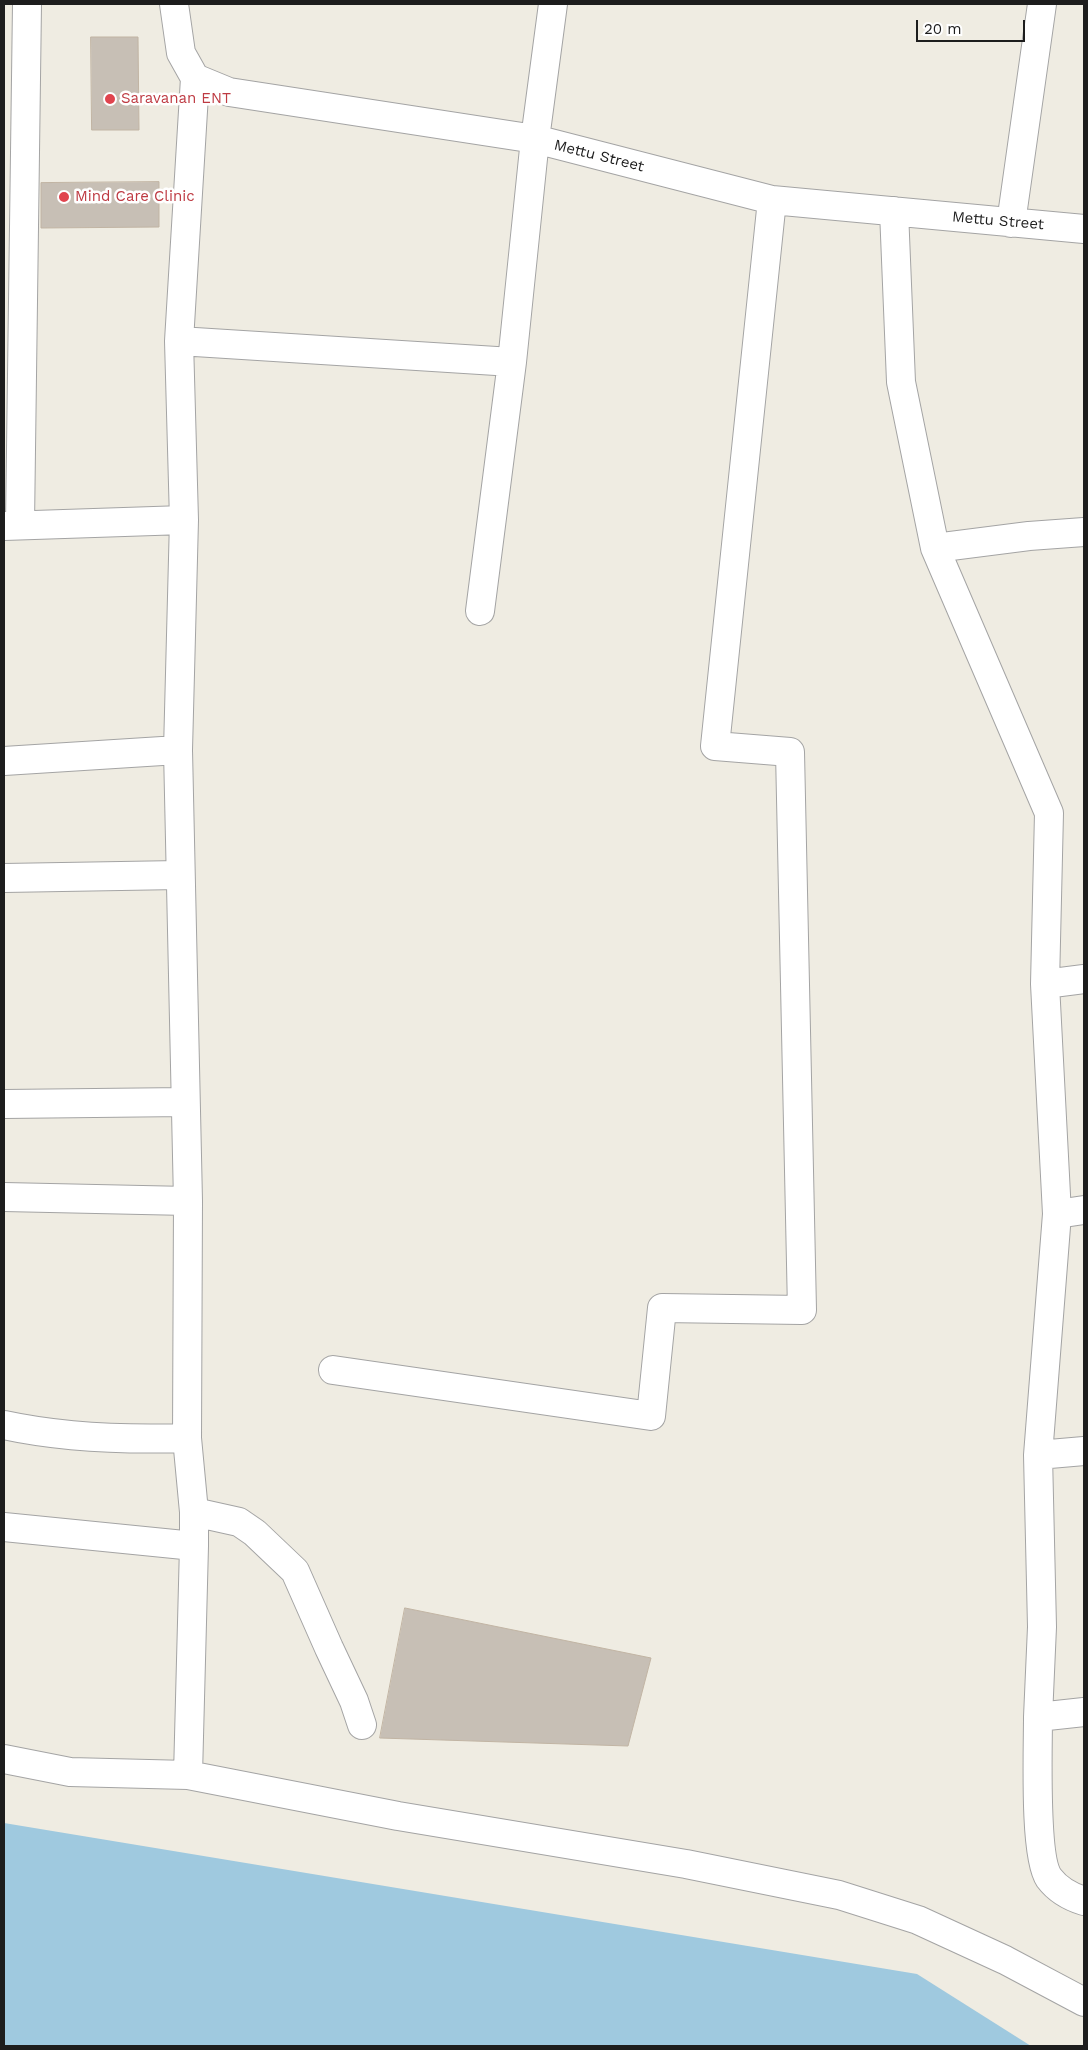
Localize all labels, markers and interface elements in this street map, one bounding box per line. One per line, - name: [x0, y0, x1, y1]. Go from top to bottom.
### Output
- scale bar: [918, 10, 1027, 42]
- text: 20 m: [924, 20, 962, 38]
- place label: Saravanan ENT: [121, 90, 231, 108]
- marker: Saravanan ENT: [103, 92, 117, 106]
- street label: Mettu Street: [552, 136, 646, 176]
- place label: Mind Care Clinic: [75, 188, 195, 206]
- marker: Mind Care Clinic: [57, 190, 71, 204]
- street label: Mettu Street: [951, 208, 1045, 234]

